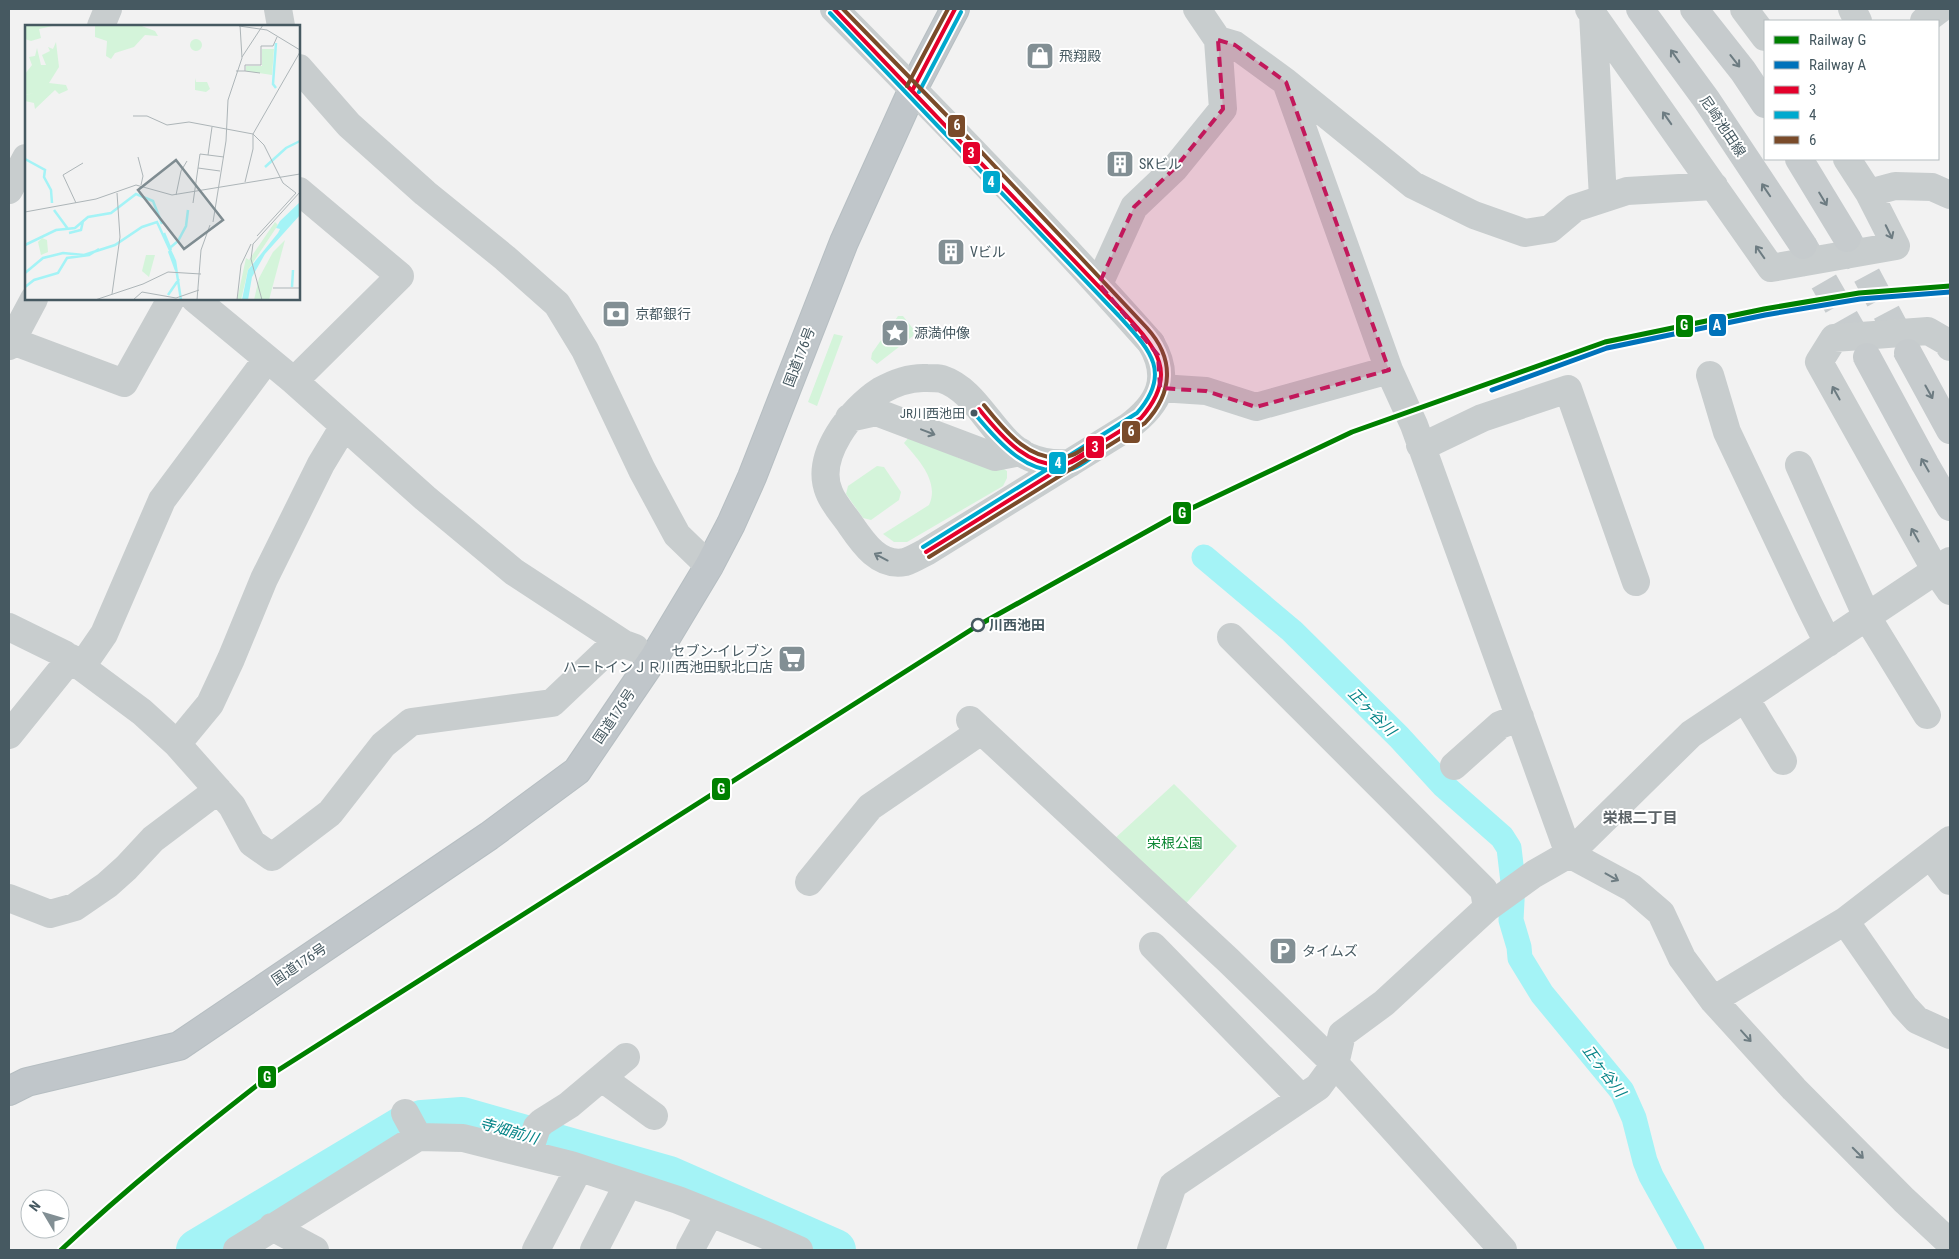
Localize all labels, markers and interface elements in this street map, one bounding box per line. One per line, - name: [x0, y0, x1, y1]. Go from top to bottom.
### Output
- legend: [1764, 20, 1939, 160]
- inset map: [25, 25, 300, 300]
- text: Railway G: [1809, 31, 1866, 49]
- shop icon: 飛翔殿: [1025, 41, 1055, 71]
- place label: 飛翔殿: [1059, 48, 1101, 64]
- one-way arrow: [1670, 49, 1680, 63]
- one-way arrow: [1729, 54, 1740, 67]
- text: Railway A: [1809, 56, 1867, 74]
- text: 3: [1809, 81, 1816, 99]
- street label: 尼崎池田線: [1697, 93, 1749, 159]
- text: 4: [1809, 106, 1816, 124]
- one-way arrow: [1662, 112, 1672, 126]
- line badge: 6: [947, 114, 966, 138]
- text: 6: [953, 117, 961, 133]
- text: 6: [1809, 131, 1816, 149]
- line badge: 3: [962, 141, 981, 165]
- text: 3: [967, 145, 975, 161]
- building icon: SKビル: [1105, 149, 1135, 179]
- place label: SKビル: [1139, 156, 1182, 172]
- line badge: 4: [982, 170, 1001, 194]
- text: 4: [987, 174, 995, 190]
- one-way arrow: [1761, 183, 1771, 197]
- one-way arrow: [1818, 191, 1828, 205]
- one-way arrow: [1884, 224, 1894, 239]
- building icon: Vビル: [936, 237, 966, 267]
- place label: Vビル: [970, 244, 1006, 260]
- one-way arrow: [1755, 245, 1765, 259]
- bank icon: 京都銀行: [601, 299, 631, 329]
- place label: 京都銀行: [635, 306, 691, 322]
- line badge: A: [1708, 313, 1727, 337]
- line badge: G: [1675, 314, 1694, 338]
- text: G: [1680, 317, 1688, 333]
- text: A: [1713, 317, 1722, 333]
- place icon: 源満仲像: [880, 318, 910, 348]
- street label: 国道176号: [780, 325, 818, 389]
- place label: 源満仲像: [914, 325, 970, 341]
- one-way arrow: [1924, 384, 1934, 399]
- one-way arrow: [1831, 386, 1840, 401]
- place label: JR川西池田: [900, 406, 965, 421]
- marker: JR川西池田: [969, 408, 979, 418]
- line badge: 6: [1121, 420, 1141, 444]
- text: 6: [1127, 423, 1135, 439]
- one-way arrow: [920, 428, 935, 437]
- line badge: 3: [1085, 435, 1105, 459]
- text: 3: [1091, 439, 1099, 455]
- line badge: 4: [1048, 451, 1067, 475]
- text: 4: [1054, 455, 1062, 471]
- one-way arrow: [1920, 458, 1930, 473]
- line badge: G: [1172, 501, 1192, 525]
- text: G: [1178, 505, 1186, 521]
- one-way arrow: [1910, 528, 1920, 542]
- one-way arrow: [873, 552, 888, 562]
- place label: 川西池田: [989, 617, 1045, 633]
- marker: 川西池田: [971, 618, 985, 632]
- place label: セブン-イレブン ハートインＪＲ川西池田駅北口店: [563, 643, 773, 675]
- supermarket icon: セブン-イレブン ハートインＪＲ川西池田駅北口店: [777, 644, 807, 674]
- water label: 正ヶ谷川: [1344, 684, 1401, 741]
- street label: 国道176号: [590, 686, 638, 746]
- line badge: G: [711, 777, 731, 801]
- text: G: [717, 781, 725, 797]
- district label: 栄根二丁目: [1602, 809, 1678, 827]
- park label: 栄根公園: [1147, 835, 1203, 851]
- one-way arrow: [1604, 873, 1619, 882]
- parking icon: タイムズ: [1268, 936, 1298, 966]
- street label: 国道176号: [269, 940, 329, 988]
- place label: タイムズ: [1302, 943, 1358, 959]
- one-way arrow: [1740, 1029, 1752, 1042]
- water label: 正ヶ谷川: [1579, 1042, 1630, 1102]
- line badge: G: [257, 1065, 277, 1089]
- text: G: [263, 1069, 271, 1085]
- water label: 寺畑前川: [478, 1114, 542, 1148]
- one-way arrow: [1852, 1147, 1864, 1160]
- north arrow: [20, 1189, 70, 1239]
- text: N: [26, 1198, 44, 1214]

